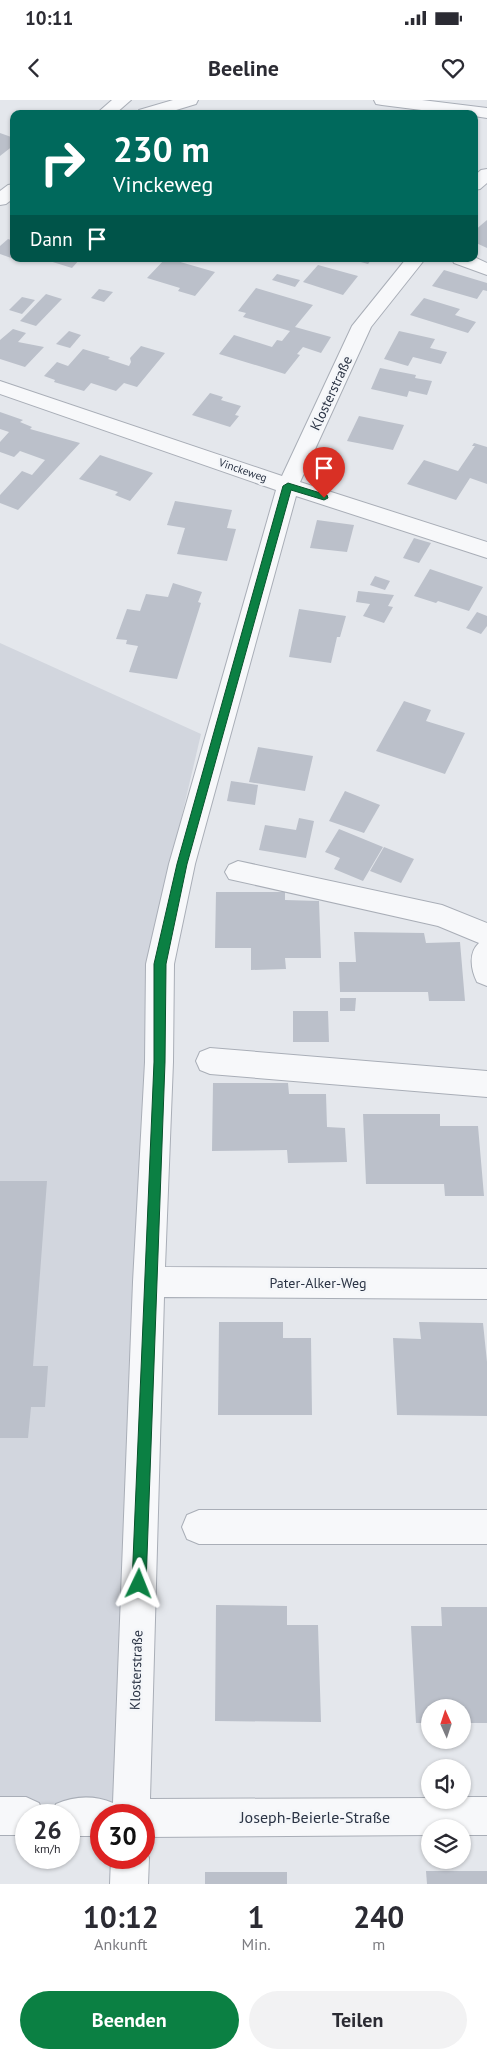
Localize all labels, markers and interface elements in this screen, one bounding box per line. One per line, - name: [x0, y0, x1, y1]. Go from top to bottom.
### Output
- text: 10:11: [25, 6, 73, 30]
- icon: back: [20, 54, 48, 82]
- text: Beeline: [208, 54, 279, 82]
- icon: heart: [439, 54, 467, 82]
- text: 230 m: [113, 126, 210, 172]
- icon: right: [30, 130, 95, 195]
- text: Vinckeweg: [113, 170, 213, 198]
- icon: arrive: [83, 225, 111, 253]
- text: Dann: [30, 227, 73, 251]
- street label: Klosterstraße: [306, 353, 356, 433]
- pin: [303, 447, 345, 498]
- icon: arrive: [310, 454, 338, 482]
- street label: Vinckeweg: [216, 455, 269, 485]
- street label: Pater-Alker-Weg: [270, 1274, 367, 1292]
- position arrow: [112, 1557, 164, 1609]
- street label: Klosterstraße: [126, 1630, 146, 1710]
- north arrow: [421, 1699, 471, 1749]
- map controls: [421, 1699, 471, 1869]
- button: sound: [421, 1759, 471, 1809]
- speed limit sign: 30: [90, 1804, 155, 1869]
- street label: Joseph-Beierle-Straße: [239, 1807, 390, 1827]
- text: 26: [33, 1814, 62, 1846]
- button: layers: [421, 1819, 471, 1869]
- text: km/h: [34, 1841, 61, 1856]
- text: 10:12: [83, 1897, 159, 1936]
- text: 1: [248, 1897, 265, 1936]
- text: 240: [353, 1897, 404, 1936]
- text: Ankunft: [94, 1934, 147, 1954]
- text: Min.: [241, 1934, 271, 1954]
- text: m: [372, 1934, 385, 1954]
- button: Beenden: [20, 1991, 239, 2049]
- button: Teilen: [249, 1991, 467, 2049]

